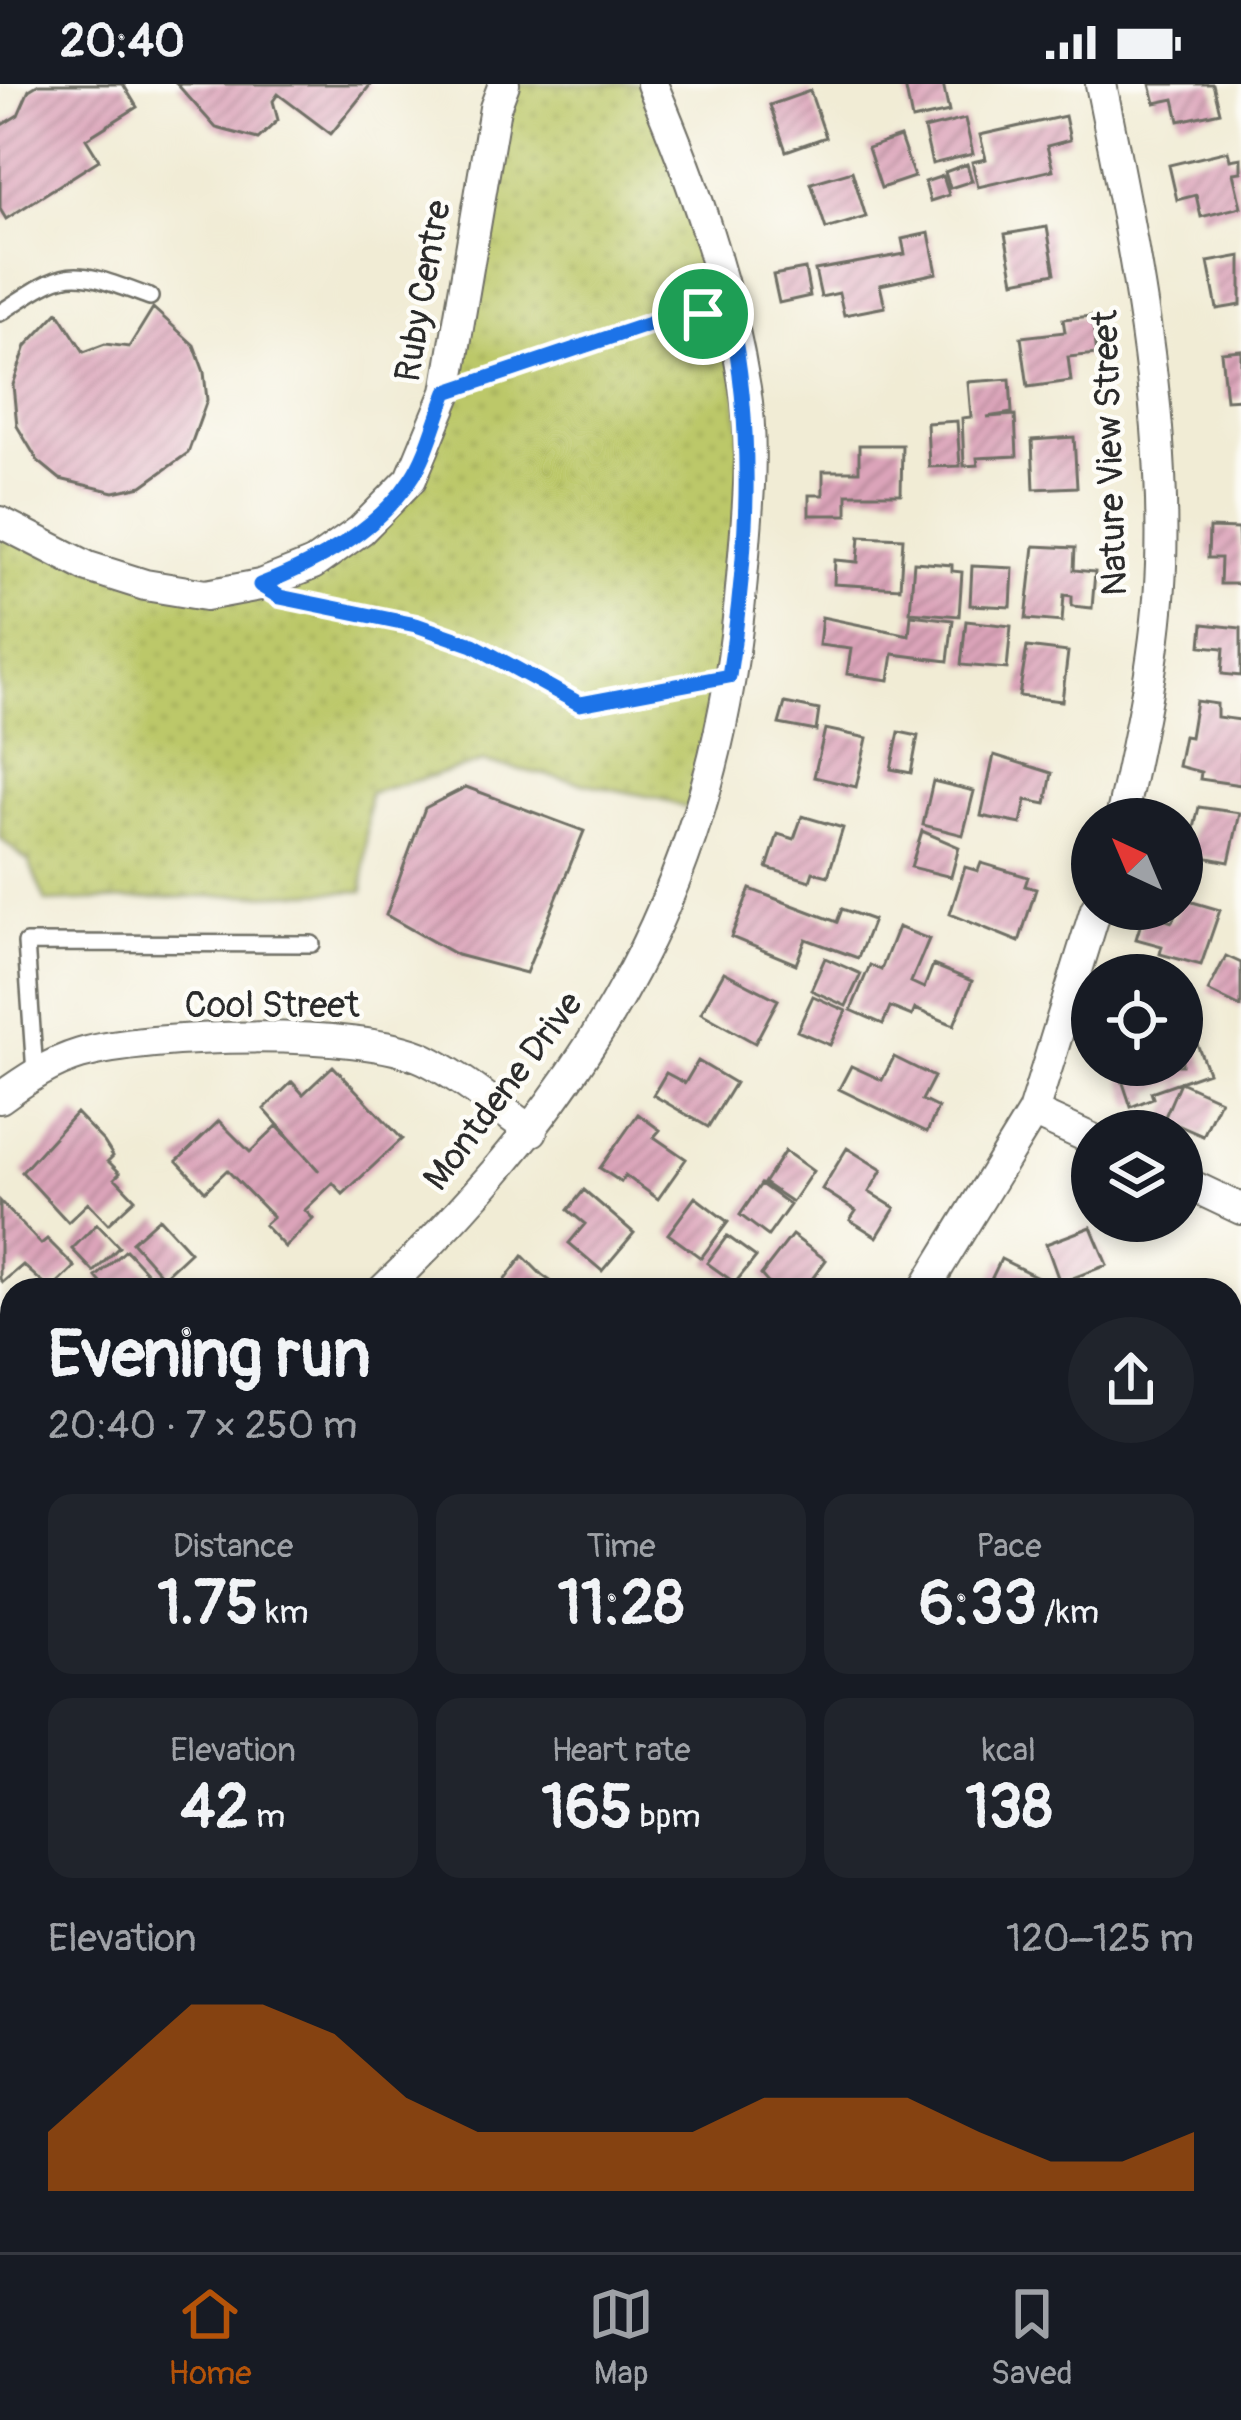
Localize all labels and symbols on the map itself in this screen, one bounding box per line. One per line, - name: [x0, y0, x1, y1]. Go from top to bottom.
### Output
- street label: Ruby Centre: [385, 197, 461, 385]
- pin: [652, 263, 754, 365]
- street label: Nature View Street: [1083, 309, 1137, 597]
- north arrow: [1071, 798, 1203, 930]
- street label: Cool Street: [185, 983, 360, 1028]
- street label: Montdene Drive: [414, 983, 593, 1199]

